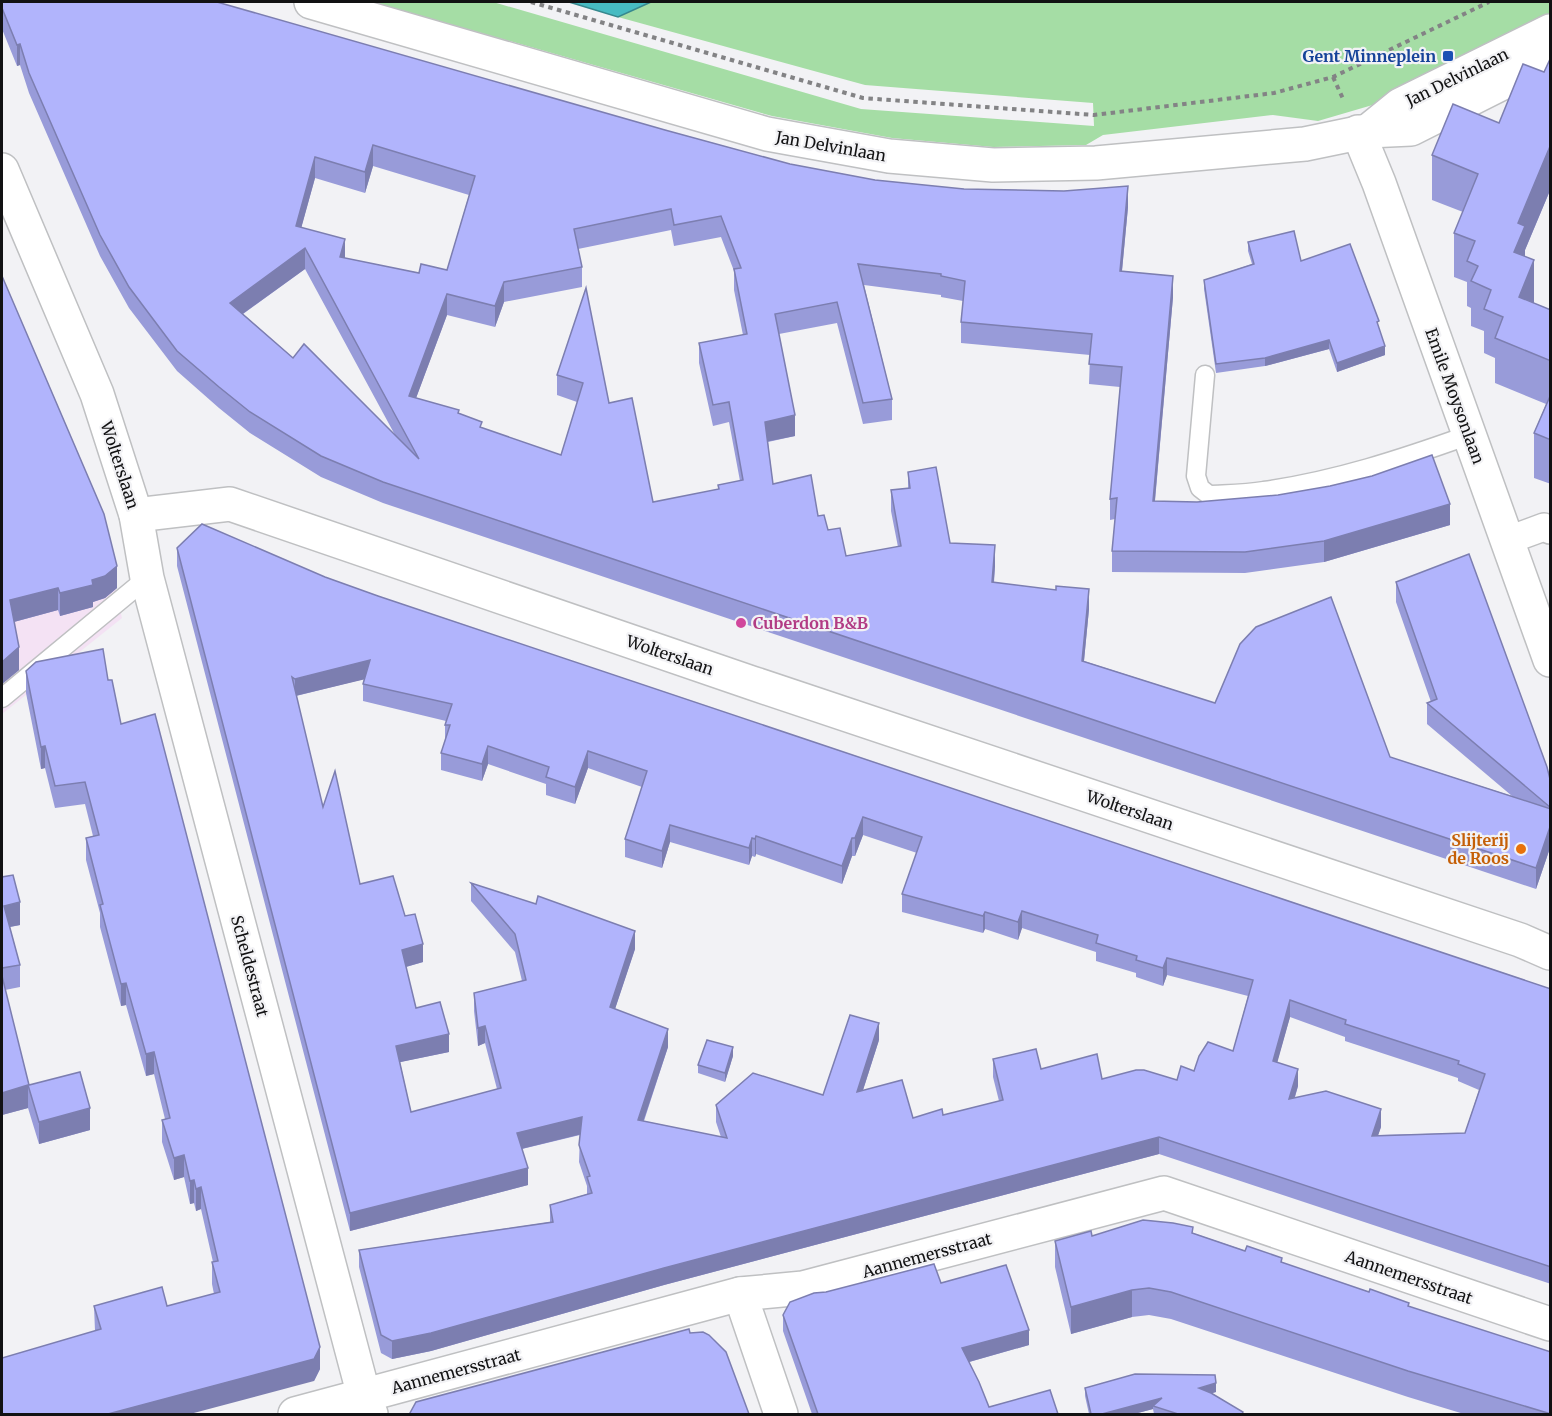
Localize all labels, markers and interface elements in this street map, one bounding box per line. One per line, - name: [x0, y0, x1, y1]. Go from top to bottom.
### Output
- street label: Jan Delvinlaan: [1402, 43, 1512, 111]
- place label: Gent Minneplein: [1303, 46, 1436, 66]
- marker: Gent Minneplein: [1441, 49, 1455, 63]
- street label: Jan Delvinlaan: [773, 126, 888, 166]
- street label: Emile Moysonlaan: [1421, 325, 1489, 467]
- street label: Wolterslaan: [96, 418, 144, 512]
- place label: Cuberdon B&B: [753, 613, 868, 633]
- marker: Cuberdon B&B: [734, 616, 748, 630]
- street label: Wolterslaan: [623, 630, 717, 679]
- street label: Wolterslaan: [1083, 785, 1177, 834]
- place label: Slijterij de Roos: [1447, 830, 1509, 868]
- marker: Slijterij de Roos: [1514, 842, 1528, 856]
- street label: Scheldestraat: [227, 913, 273, 1020]
- street label: Aannemersstraat: [859, 1228, 995, 1282]
- street label: Aannemersstraat: [1342, 1246, 1476, 1308]
- street label: Aannemersstraat: [388, 1344, 524, 1398]

